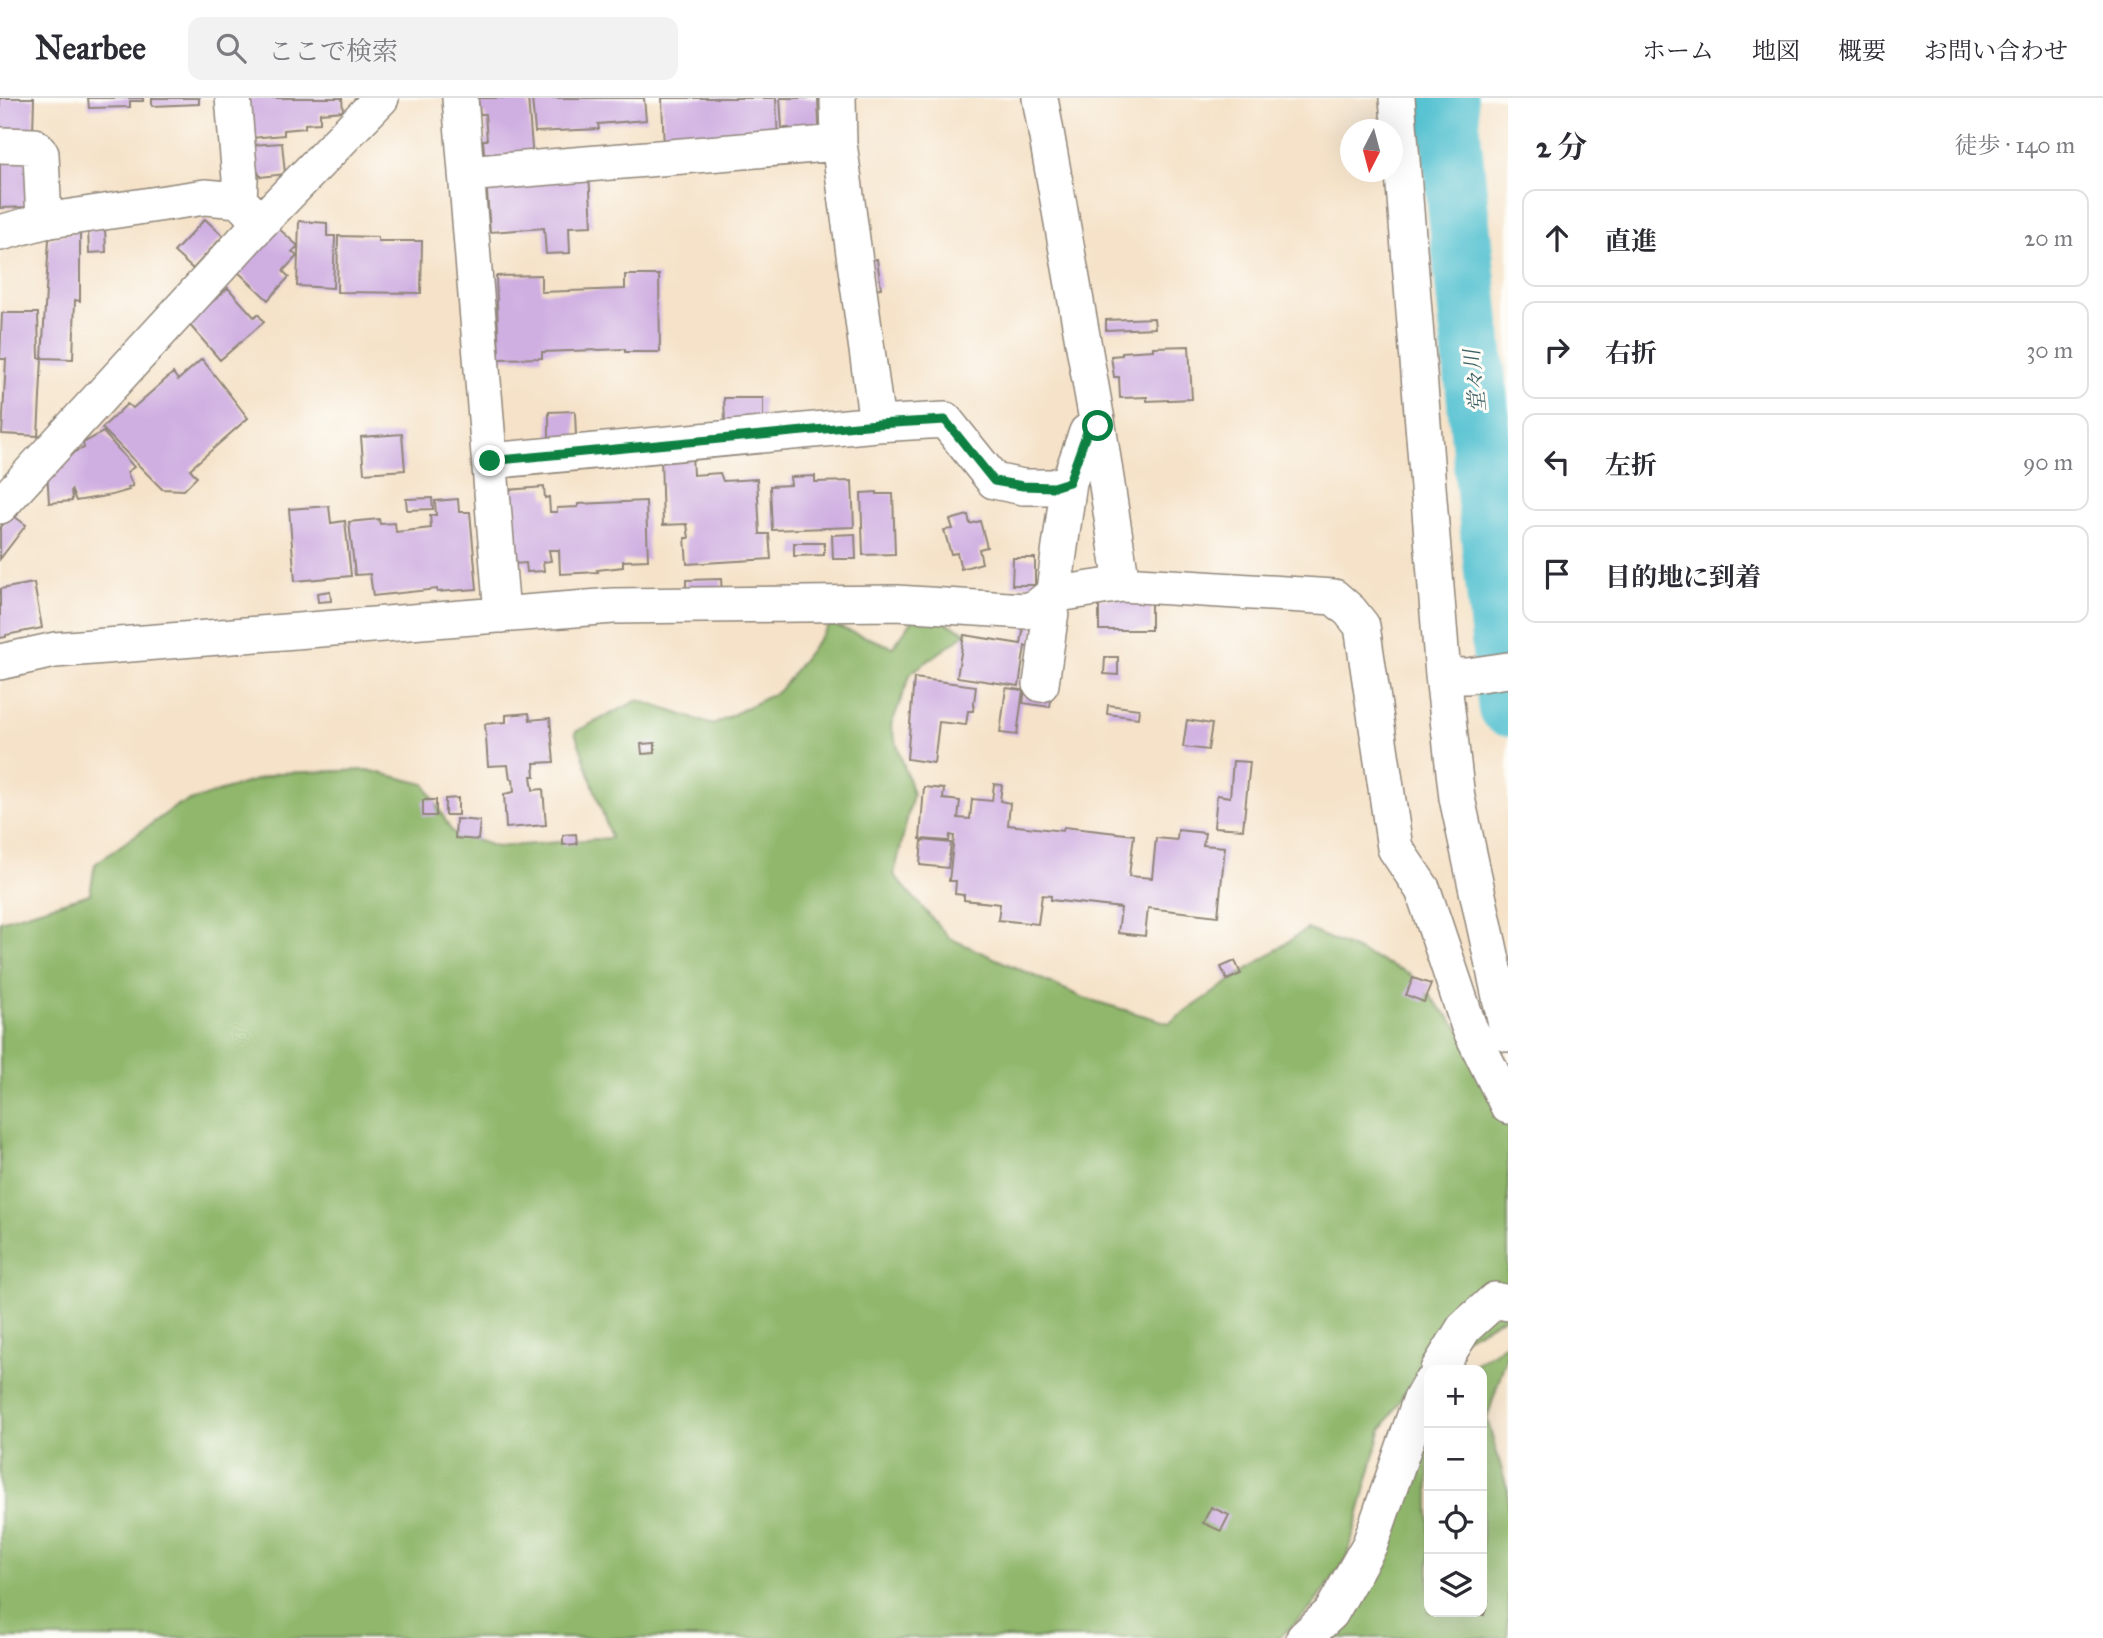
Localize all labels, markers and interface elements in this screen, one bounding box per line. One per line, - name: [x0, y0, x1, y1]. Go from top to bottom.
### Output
- search box: [188, 17, 678, 80]
- text: Nearbee: [35, 28, 146, 68]
- icon: search: [212, 29, 250, 67]
- text: ここで検索: [268, 35, 398, 67]
- text: ホーム: [1642, 36, 1714, 66]
- text: 地図: [1752, 36, 1800, 66]
- text: 概要: [1838, 36, 1886, 66]
- text: お問い合わせ: [1924, 36, 2068, 66]
- north arrow: [1340, 119, 1403, 182]
- text: 2 分: [1536, 129, 1587, 165]
- text: 徒歩 · 140 m: [1955, 131, 2075, 159]
- icon: ahead: [1538, 219, 1576, 257]
- text: 20 m: [2024, 224, 2073, 252]
- text: 直進: [1605, 225, 1657, 257]
- icon: right: [1538, 331, 1576, 369]
- text: 30 m: [2026, 336, 2073, 364]
- text: 右折: [1605, 337, 1657, 369]
- water label: 堂々川: [1459, 346, 1491, 414]
- route start: [1082, 410, 1113, 441]
- icon: left: [1538, 443, 1576, 481]
- route end: [474, 445, 505, 476]
- text: 90 m: [2023, 448, 2073, 476]
- text: 左折: [1605, 449, 1657, 481]
- icon: arrive: [1538, 555, 1576, 593]
- text: 目的地に到着: [1605, 561, 1761, 593]
- map controls: [1424, 1365, 1487, 1617]
- button: +: [1424, 1365, 1487, 1428]
- button: −: [1424, 1428, 1487, 1491]
- button: locate: [1424, 1491, 1487, 1554]
- button: layers: [1424, 1554, 1487, 1617]

